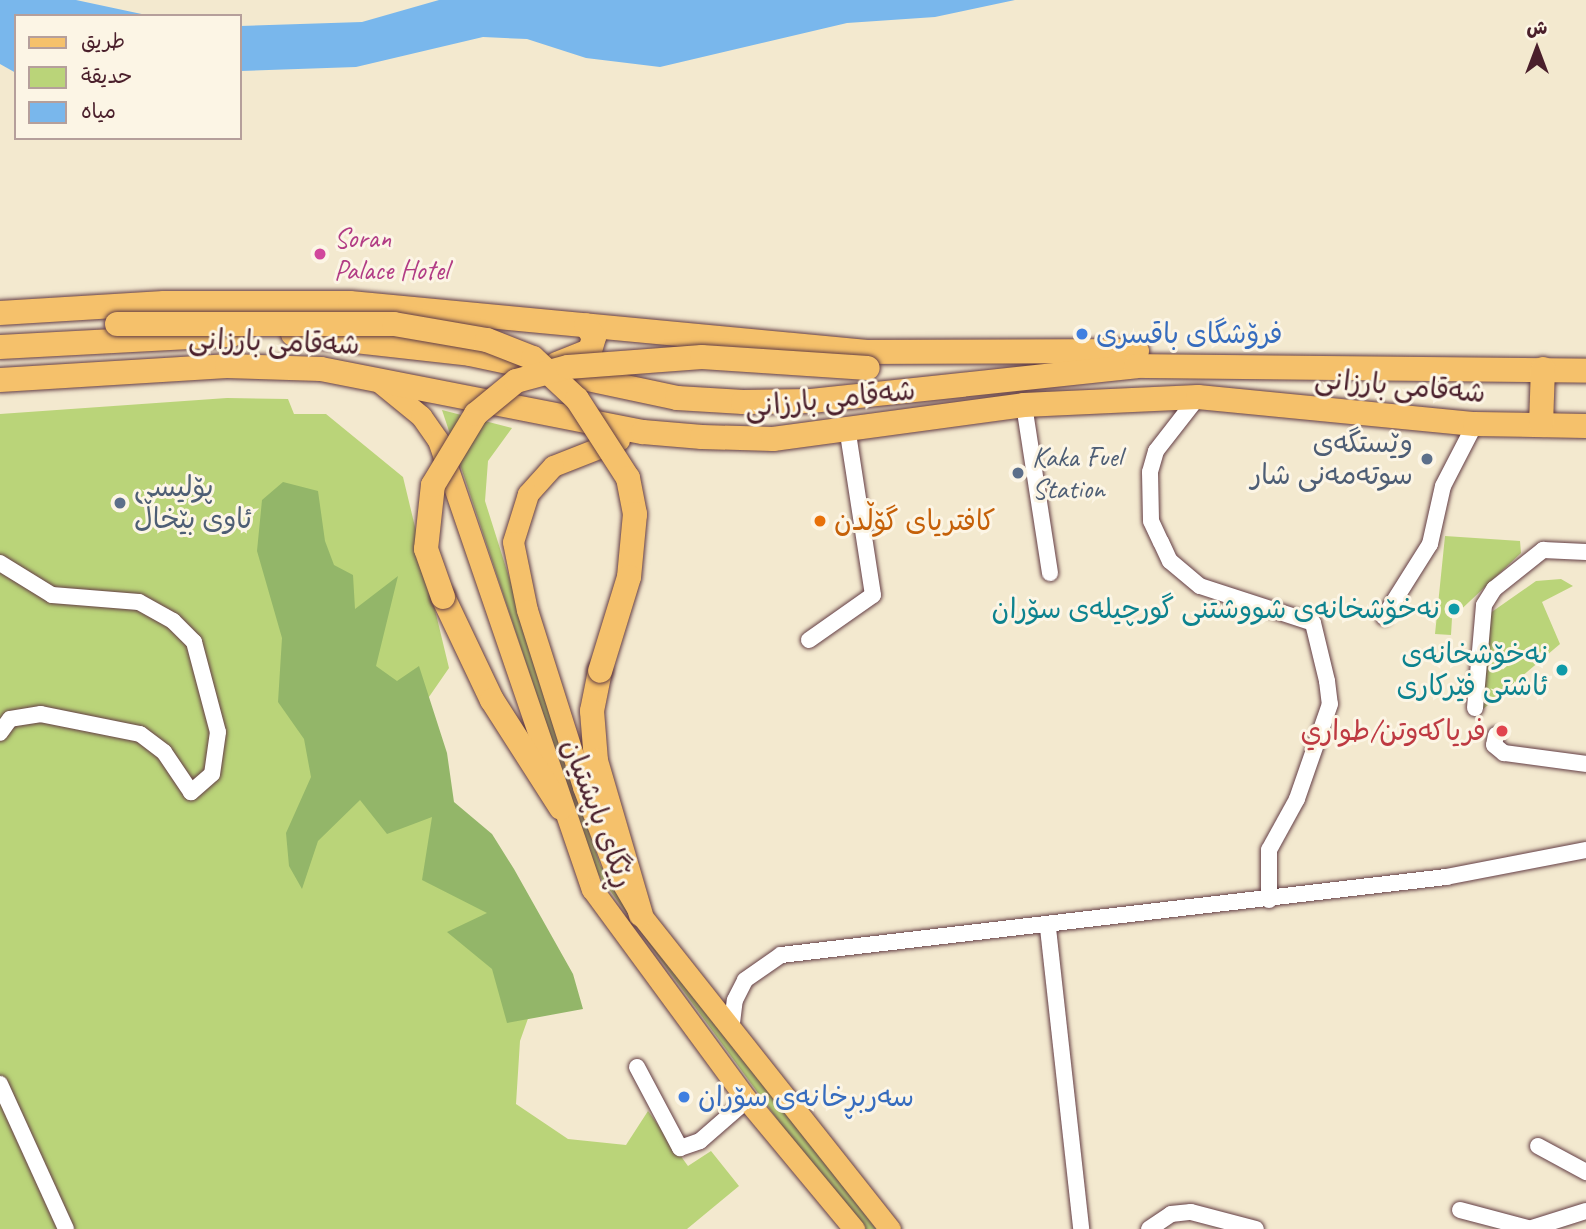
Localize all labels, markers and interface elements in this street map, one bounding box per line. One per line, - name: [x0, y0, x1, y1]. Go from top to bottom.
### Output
- legend: [14, 14, 242, 140]
- north arrow: [1502, 14, 1572, 84]
- text: ش: [1527, 16, 1547, 40]
- text: طريق: [81, 28, 125, 54]
- text: حديقة: [81, 63, 132, 89]
- text: مياه: [81, 98, 116, 124]
- place label: Soran Palace Hotel: [334, 221, 449, 287]
- marker: Soran Palace Hotel: [312, 246, 328, 262]
- place label: فرۆشگای باقسری: [1096, 317, 1283, 351]
- street label: شەقامی بارزانی: [188, 322, 360, 362]
- marker: فرۆشگای باقسری: [1074, 326, 1090, 342]
- street label: شەقامی بارزانی: [1313, 362, 1487, 410]
- street label: شەقامی بارزانی: [743, 373, 917, 425]
- place label: وێستگەی سوتەمەنی شار: [1251, 426, 1413, 492]
- place label: Kaka Fuel Station: [1032, 440, 1122, 506]
- marker: وێستگەی سوتەمەنی شار: [1419, 451, 1435, 467]
- marker: Kaka Fuel Station: [1010, 465, 1026, 481]
- place label: پۆلیسی ئاوی بێخاڵ: [134, 470, 252, 536]
- marker: پۆلیسی ئاوی بێخاڵ: [112, 495, 128, 511]
- place label: کافتریای گۆڵدن: [834, 504, 996, 538]
- marker: کافتریای گۆڵدن: [812, 513, 828, 529]
- place label: نەخۆشخانەی شووشتنی گورچیلەی سۆران: [992, 592, 1440, 626]
- marker: نەخۆشخانەی شووشتنی گورچیلەی سۆران: [1446, 601, 1462, 617]
- place label: نەخۆشخانەی ئاشتی فێرکاری: [1397, 637, 1548, 703]
- marker: نەخۆشخانەی ئاشتی فێرکاری: [1554, 662, 1570, 678]
- place label: فریاکەوتن/طواري: [1300, 714, 1486, 748]
- marker: فریاکەوتن/طواري: [1492, 721, 1512, 741]
- street label: ڕێگای باپشتیان: [554, 734, 642, 892]
- place label: سەربڕخانەی سۆران: [698, 1080, 914, 1114]
- marker: سەربڕخانەی سۆران: [676, 1089, 692, 1105]

